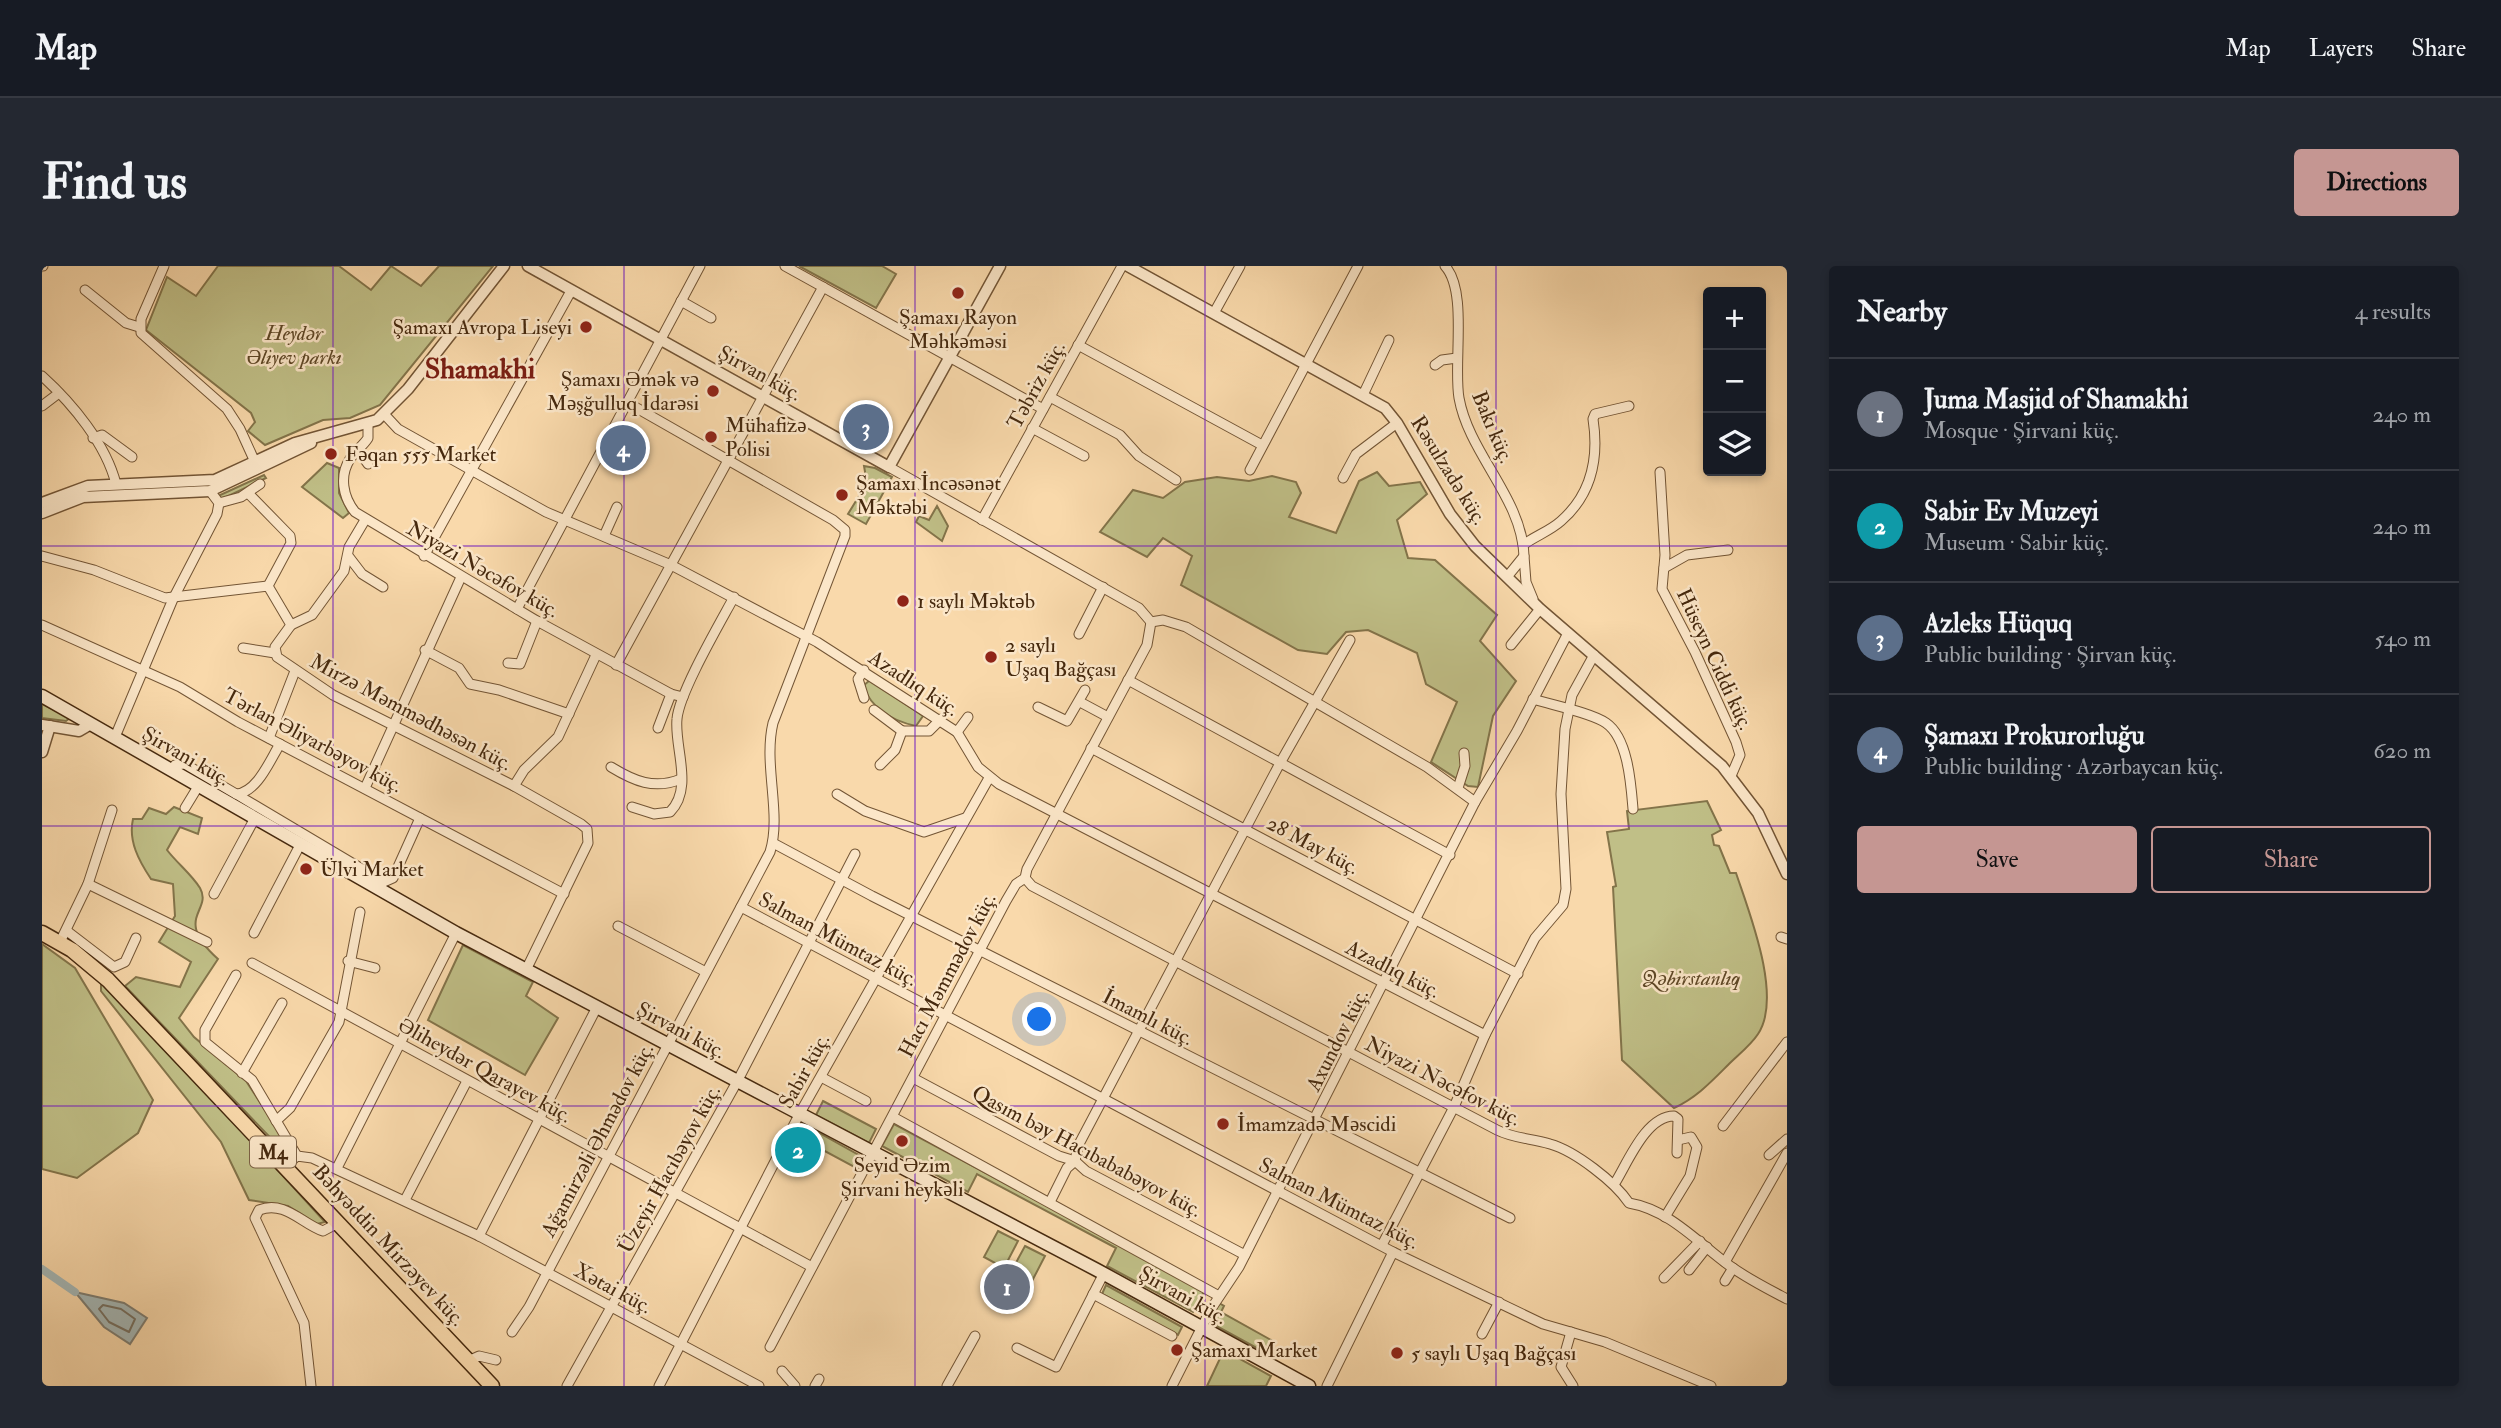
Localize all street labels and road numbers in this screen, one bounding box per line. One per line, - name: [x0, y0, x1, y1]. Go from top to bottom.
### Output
- street label: Təbriz küç.: [1001, 337, 1072, 434]
- street label: Şirvan küç.: [713, 339, 806, 407]
- street label: Bakı küç.: [1465, 387, 1520, 467]
- street label: Rəsulzadə küç.: [1404, 411, 1493, 530]
- street label: Niyazi Nəcəfov küç.: [402, 515, 564, 624]
- street label: Hüseyn Ciddi küç.: [1670, 584, 1759, 734]
- street label: Azadlıq küç.: [863, 644, 964, 723]
- street label: Mirzə Məmmədhəsən küç.: [305, 648, 516, 777]
- street label: Tərlan Əliyarbəyov küç.: [219, 682, 407, 799]
- street label: Şirvani küç.: [137, 720, 235, 792]
- street label: 28 May küç.: [1262, 810, 1363, 881]
- street label: Salman Mümtaz küç.: [754, 886, 922, 993]
- street label: Hacı Məmmədov küç.: [893, 888, 1002, 1062]
- street label: Azadlıq küç.: [1340, 934, 1444, 1005]
- street label: İmamlı küç.: [1098, 983, 1198, 1052]
- street label: Axundov küç.: [1300, 984, 1375, 1097]
- street label: Şirvani küç.: [632, 996, 730, 1065]
- street label: Əliheydər Qarayev küç.: [393, 1012, 576, 1129]
- street label: Sabir küç.: [773, 1029, 836, 1114]
- street label: Niyazi Nəcəfov küç.: [1360, 1030, 1525, 1132]
- street label: Ağamirzəli Əhmədov küç.: [534, 1039, 660, 1243]
- street label: Qasım bəy Hacıbababəyov küç.: [967, 1079, 1206, 1224]
- street label: Üzeyir Hacıbəyov küç.: [612, 1080, 727, 1258]
- road number: M4: [250, 1136, 296, 1168]
- street label: Salman Mümtaz küç.: [1254, 1151, 1423, 1255]
- street label: Bəhyəddin Mirzəyev küç.: [307, 1159, 471, 1332]
- street label: Xətai küç.: [569, 1257, 656, 1320]
- street label: Şirvani küç.: [1134, 1260, 1232, 1331]

